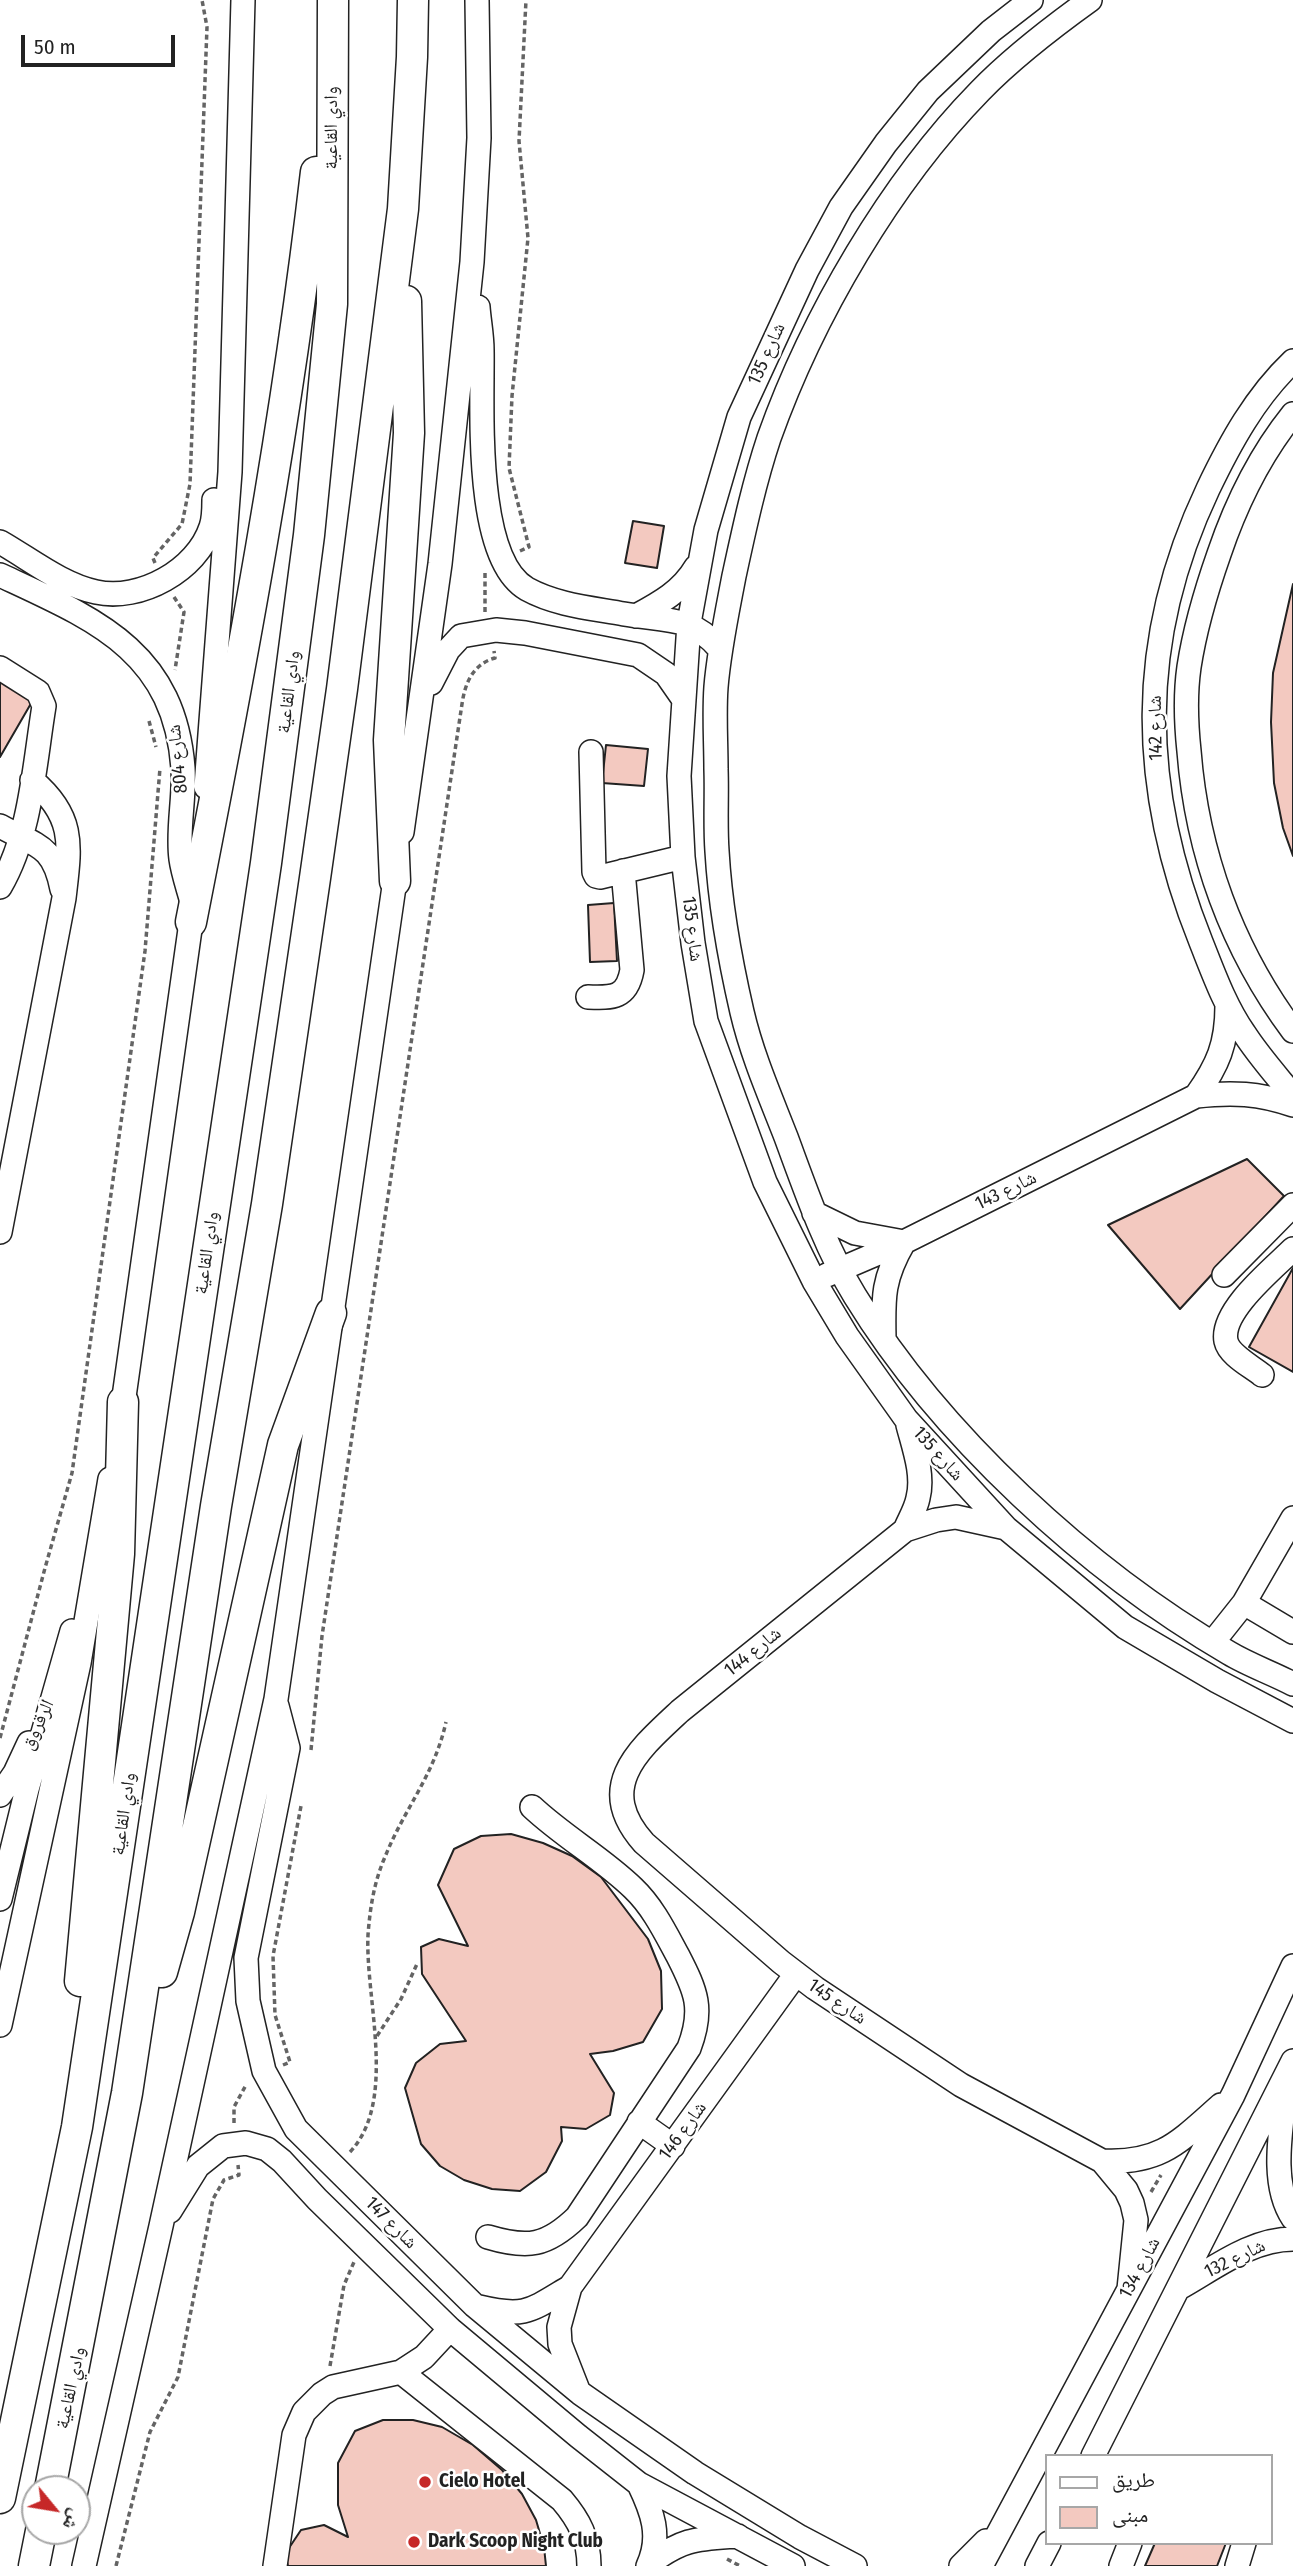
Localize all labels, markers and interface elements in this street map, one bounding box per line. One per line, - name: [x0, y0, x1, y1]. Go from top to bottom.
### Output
- scale bar: [24, 21, 178, 65]
- text: 50 m: [34, 34, 76, 60]
- street label: وادي القاعية: [321, 86, 343, 170]
- street label: شارع 135: [743, 320, 791, 388]
- street label: وادي القاعية: [273, 649, 305, 735]
- street label: شارع 142: [1144, 695, 1168, 761]
- street label: شارع 804: [163, 723, 193, 795]
- street label: شارع 135: [677, 895, 707, 963]
- street label: شارع 143: [972, 1166, 1040, 1216]
- street label: وادي القاعية: [190, 1210, 224, 1296]
- street label: شارع 135: [908, 1422, 968, 1486]
- street label: شارع 144: [720, 1622, 786, 1682]
- street label: الرقروق: [16, 1696, 60, 1754]
- street label: وادي القاعية: [107, 1771, 141, 1857]
- street label: شارع 145: [803, 1974, 871, 2030]
- street label: شارع 146: [654, 2097, 712, 2165]
- street label: شارع 147: [360, 2192, 422, 2254]
- street label: شارع 134: [1115, 2234, 1165, 2302]
- street label: شارع 132: [1201, 2235, 1269, 2283]
- street label: وادي القاعية: [51, 2345, 91, 2431]
- legend: [1044, 2454, 1272, 2545]
- text: طريق: [1112, 2467, 1155, 2493]
- place label: Cielo Hotel: [439, 2471, 525, 2493]
- marker: Cielo Hotel: [417, 2474, 433, 2490]
- north arrow: [21, 2475, 91, 2545]
- text: مبنى: [1112, 2502, 1148, 2528]
- text: ش: [58, 2505, 88, 2534]
- place label: Dark Scoop Night Club: [428, 2531, 603, 2553]
- marker: Dark Scoop Night Club: [406, 2534, 422, 2550]

